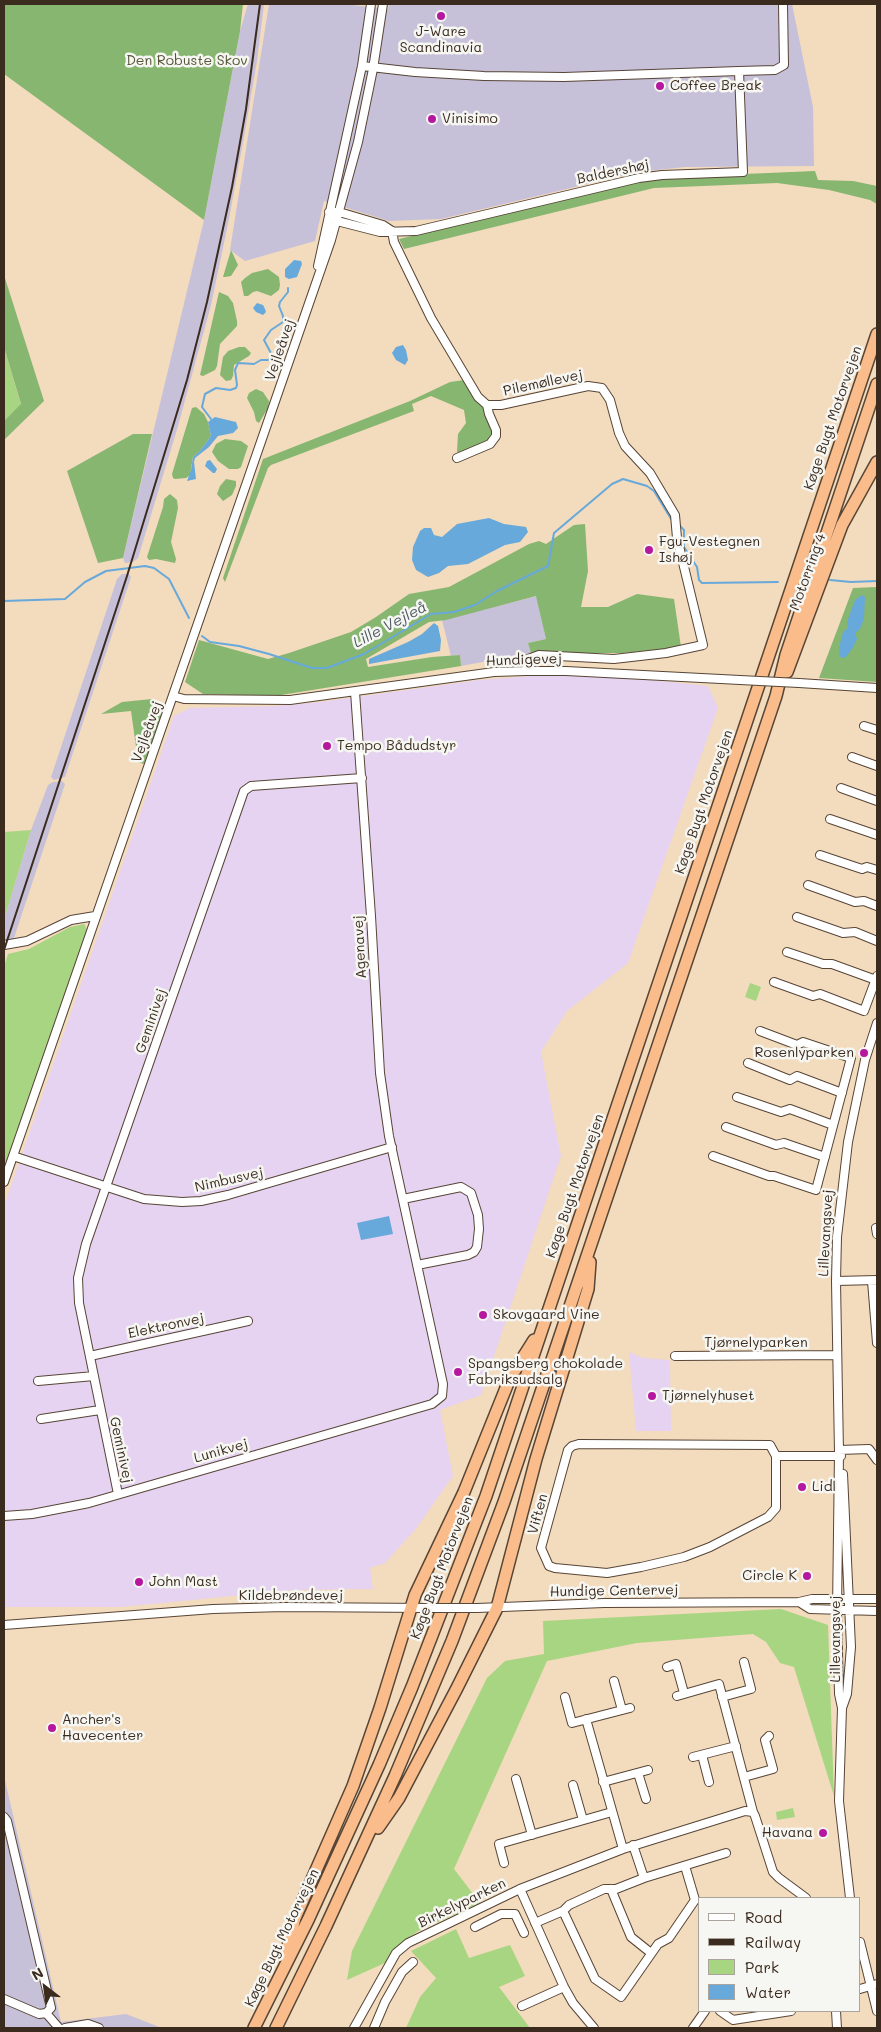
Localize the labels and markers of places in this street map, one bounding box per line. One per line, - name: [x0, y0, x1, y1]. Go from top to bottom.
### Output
- marker: J-Ware Scandinavia: [435, 10, 447, 22]
- place label: J-Ware Scandinavia: [400, 24, 482, 56]
- place label: Coffee Break: [670, 78, 762, 94]
- marker: Coffee Break: [654, 80, 666, 92]
- place label: Vinisimo: [442, 111, 498, 127]
- marker: Vinisimo: [426, 113, 438, 125]
- place label: Fgu-Vestegnen Ishøj: [659, 534, 760, 566]
- marker: Fgu-Vestegnen Ishøj: [643, 544, 655, 556]
- place label: Tempo Bådudstyr: [337, 738, 456, 754]
- marker: Tempo Bådudstyr: [321, 740, 333, 752]
- place label: Rosenlyparken: [754, 1045, 854, 1061]
- marker: Rosenlyparken: [858, 1047, 870, 1059]
- place label: Skovgaard Vine: [493, 1307, 600, 1323]
- marker: Skovgaard Vine: [477, 1309, 489, 1321]
- place label: Spangsberg chokolade Fabriksudsalg: [468, 1356, 623, 1388]
- marker: Spangsberg chokolade Fabriksudsalg: [452, 1366, 464, 1378]
- place label: Tjørnelyhuset: [662, 1388, 754, 1404]
- marker: Tjørnelyhuset: [646, 1390, 658, 1402]
- place label: Lidl: [812, 1479, 836, 1495]
- marker: Lidl: [796, 1481, 808, 1493]
- place label: Circle K: [742, 1568, 797, 1584]
- marker: Circle K: [801, 1570, 813, 1582]
- place label: John Mast: [149, 1574, 218, 1590]
- marker: John Mast: [133, 1576, 145, 1588]
- place label: Ancher's Havecenter: [62, 1712, 143, 1744]
- marker: Ancher's Havecenter: [46, 1722, 58, 1734]
- place label: Havana: [762, 1825, 813, 1841]
- marker: Havana: [817, 1827, 829, 1839]

